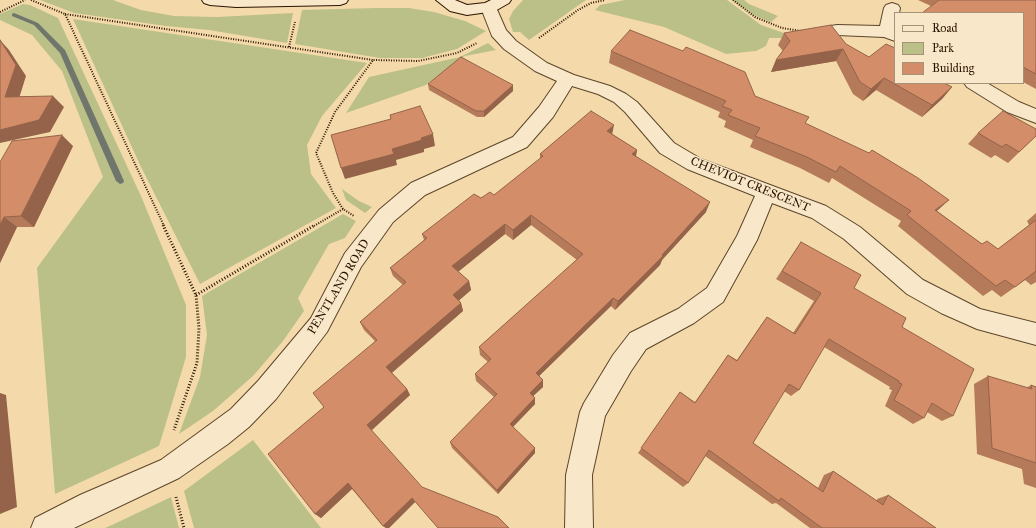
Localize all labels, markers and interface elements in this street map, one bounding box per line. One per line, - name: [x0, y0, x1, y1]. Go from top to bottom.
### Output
- legend: [894, 12, 1024, 84]
- text: Road: [932, 21, 958, 35]
- text: Park: [932, 41, 954, 55]
- text: Building: [932, 61, 974, 75]
- street label: CHEVIOT CRESCENT: [688, 154, 812, 216]
- street label: PENTLAND ROAD: [305, 237, 373, 337]

